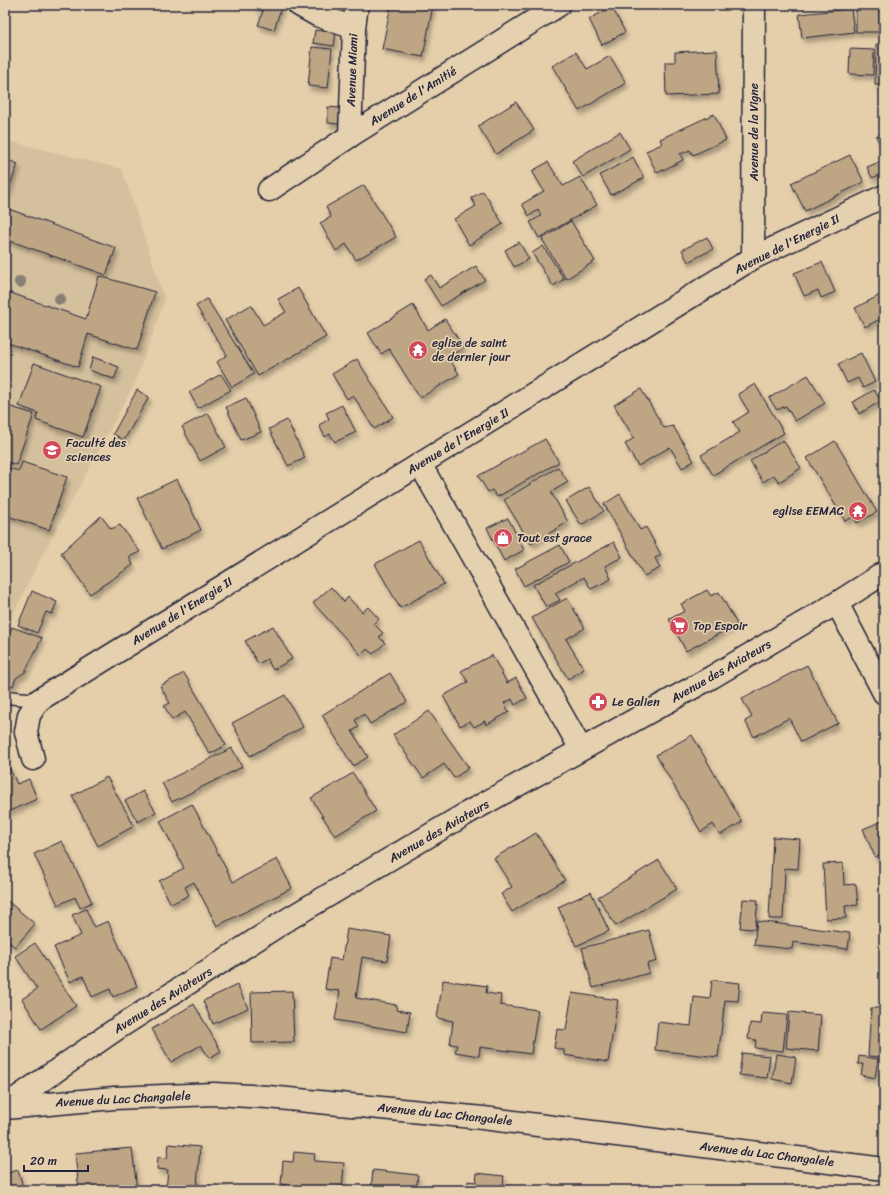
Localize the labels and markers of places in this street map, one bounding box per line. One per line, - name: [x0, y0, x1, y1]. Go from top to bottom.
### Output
- place label: eglise de saint de dernier jour: [432, 332, 511, 368]
- temple icon: eglise de saint de dernier jour: [407, 339, 429, 361]
- place label: Faculté des sciences: [65, 432, 127, 468]
- school or university icon: Faculté des sciences: [41, 439, 63, 461]
- place label: eglise EEMAC: [773, 500, 845, 522]
- temple icon: eglise EEMAC: [847, 500, 869, 522]
- shop icon: Tout est grace: [492, 527, 514, 549]
- place label: Tout est grace: [517, 527, 592, 549]
- supermarket icon: Top Espoir: [668, 615, 690, 637]
- place label: Top Espoir: [693, 615, 748, 637]
- pharmacy icon: Le Galien: [587, 691, 609, 713]
- place label: Le Galien: [612, 691, 660, 713]

